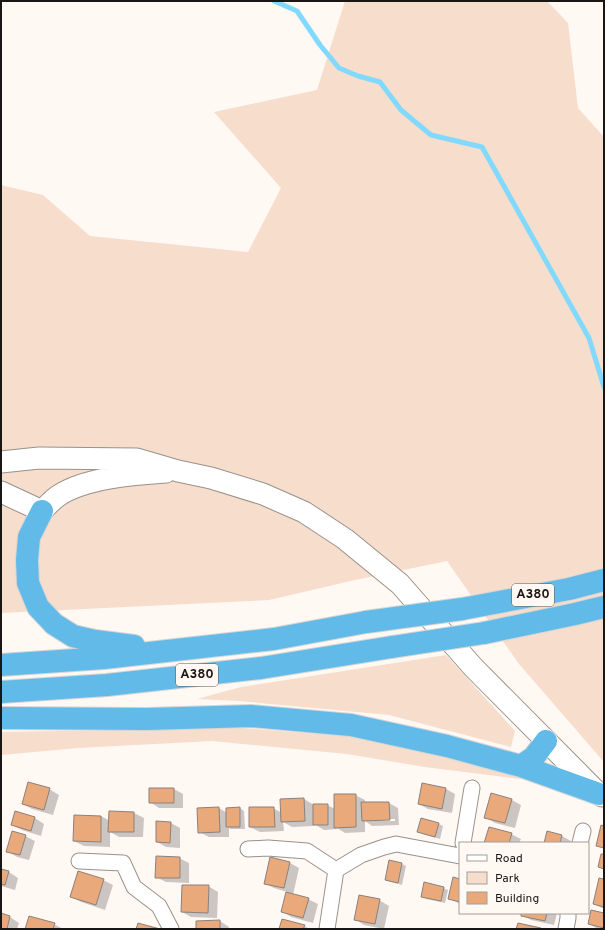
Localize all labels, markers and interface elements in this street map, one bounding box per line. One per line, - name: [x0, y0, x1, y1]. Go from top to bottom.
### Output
- road number: A380: [512, 584, 554, 606]
- road number: A380: [176, 664, 218, 686]
- legend: [459, 842, 589, 914]
- text: Road: [495, 851, 523, 867]
- text: Park: [495, 871, 520, 887]
- text: Building: [495, 891, 539, 907]

